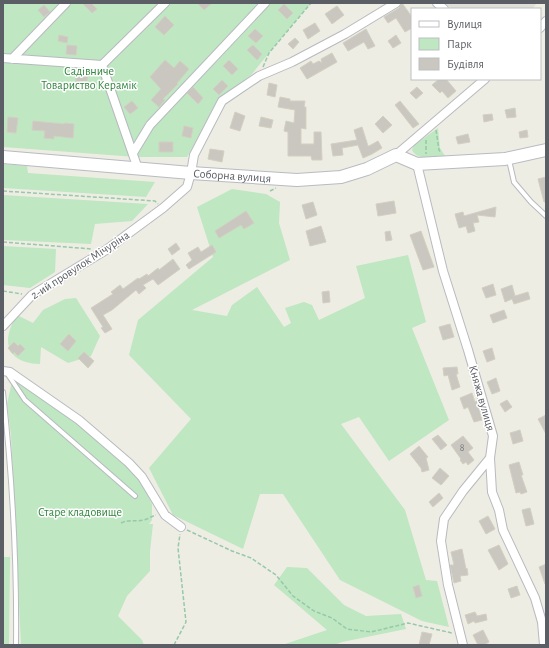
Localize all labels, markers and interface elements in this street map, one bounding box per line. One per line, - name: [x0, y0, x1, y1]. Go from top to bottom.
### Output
- legend: [411, 8, 541, 80]
- text: Вулиця: [447, 18, 482, 31]
- text: Парк: [447, 38, 472, 50]
- text: Будівля: [447, 58, 484, 71]
- park label: Садівниче Товариство Керамік: [41, 65, 137, 91]
- street label: Соборна вулиця: [193, 167, 272, 184]
- street label: 2-ий провулок Мічуріна: [29, 228, 132, 302]
- street label: Княжа вулиця: [466, 364, 497, 433]
- house number: 8: [460, 443, 465, 453]
- park label: Старе кладовище: [38, 506, 122, 518]

